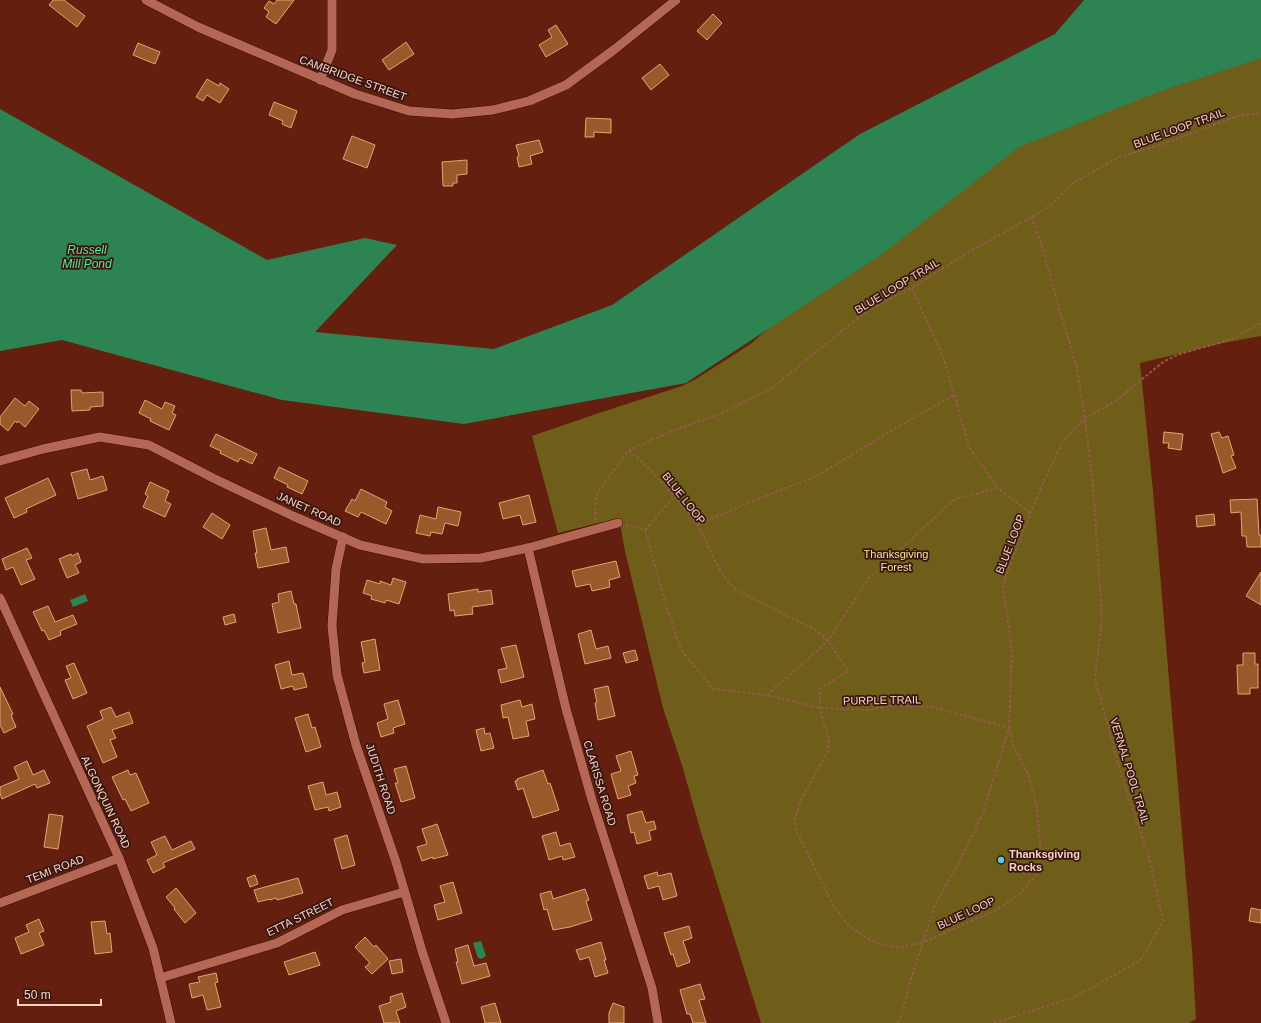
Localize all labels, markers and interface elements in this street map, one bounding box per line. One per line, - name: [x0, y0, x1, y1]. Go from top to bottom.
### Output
- street label: CAMBRIDGE STREET: [298, 53, 408, 103]
- street label: BLUE LOOP TRAIL: [1132, 106, 1226, 150]
- water label: Russell Mill Pond: [62, 243, 112, 271]
- street label: BLUE LOOP TRAIL: [853, 256, 941, 316]
- street label: BLUE LOOP: [660, 470, 708, 526]
- street label: JANET ROAD: [275, 489, 343, 529]
- street label: BLUE LOOP: [993, 513, 1027, 575]
- park label: Thanksgiving Forest: [864, 548, 928, 573]
- street label: PURPLE TRAIL: [843, 693, 921, 707]
- street label: VERNAL POOL TRAIL: [1108, 716, 1152, 826]
- street label: CLARISSA ROAD: [581, 739, 619, 827]
- street label: JUDITH ROAD: [364, 742, 398, 816]
- street label: ALGONQUIN ROAD: [79, 754, 133, 850]
- place label: Thanksgiving Rocks: [1009, 848, 1080, 873]
- street label: TEMI ROAD: [24, 852, 86, 886]
- marker: Thanksgiving Rocks: [996, 855, 1006, 865]
- street label: BLUE LOOP: [935, 894, 997, 932]
- street label: ETTA STREET: [265, 895, 336, 938]
- scale bar: [18, 981, 101, 1007]
- text: 50 m: [24, 988, 51, 1002]

